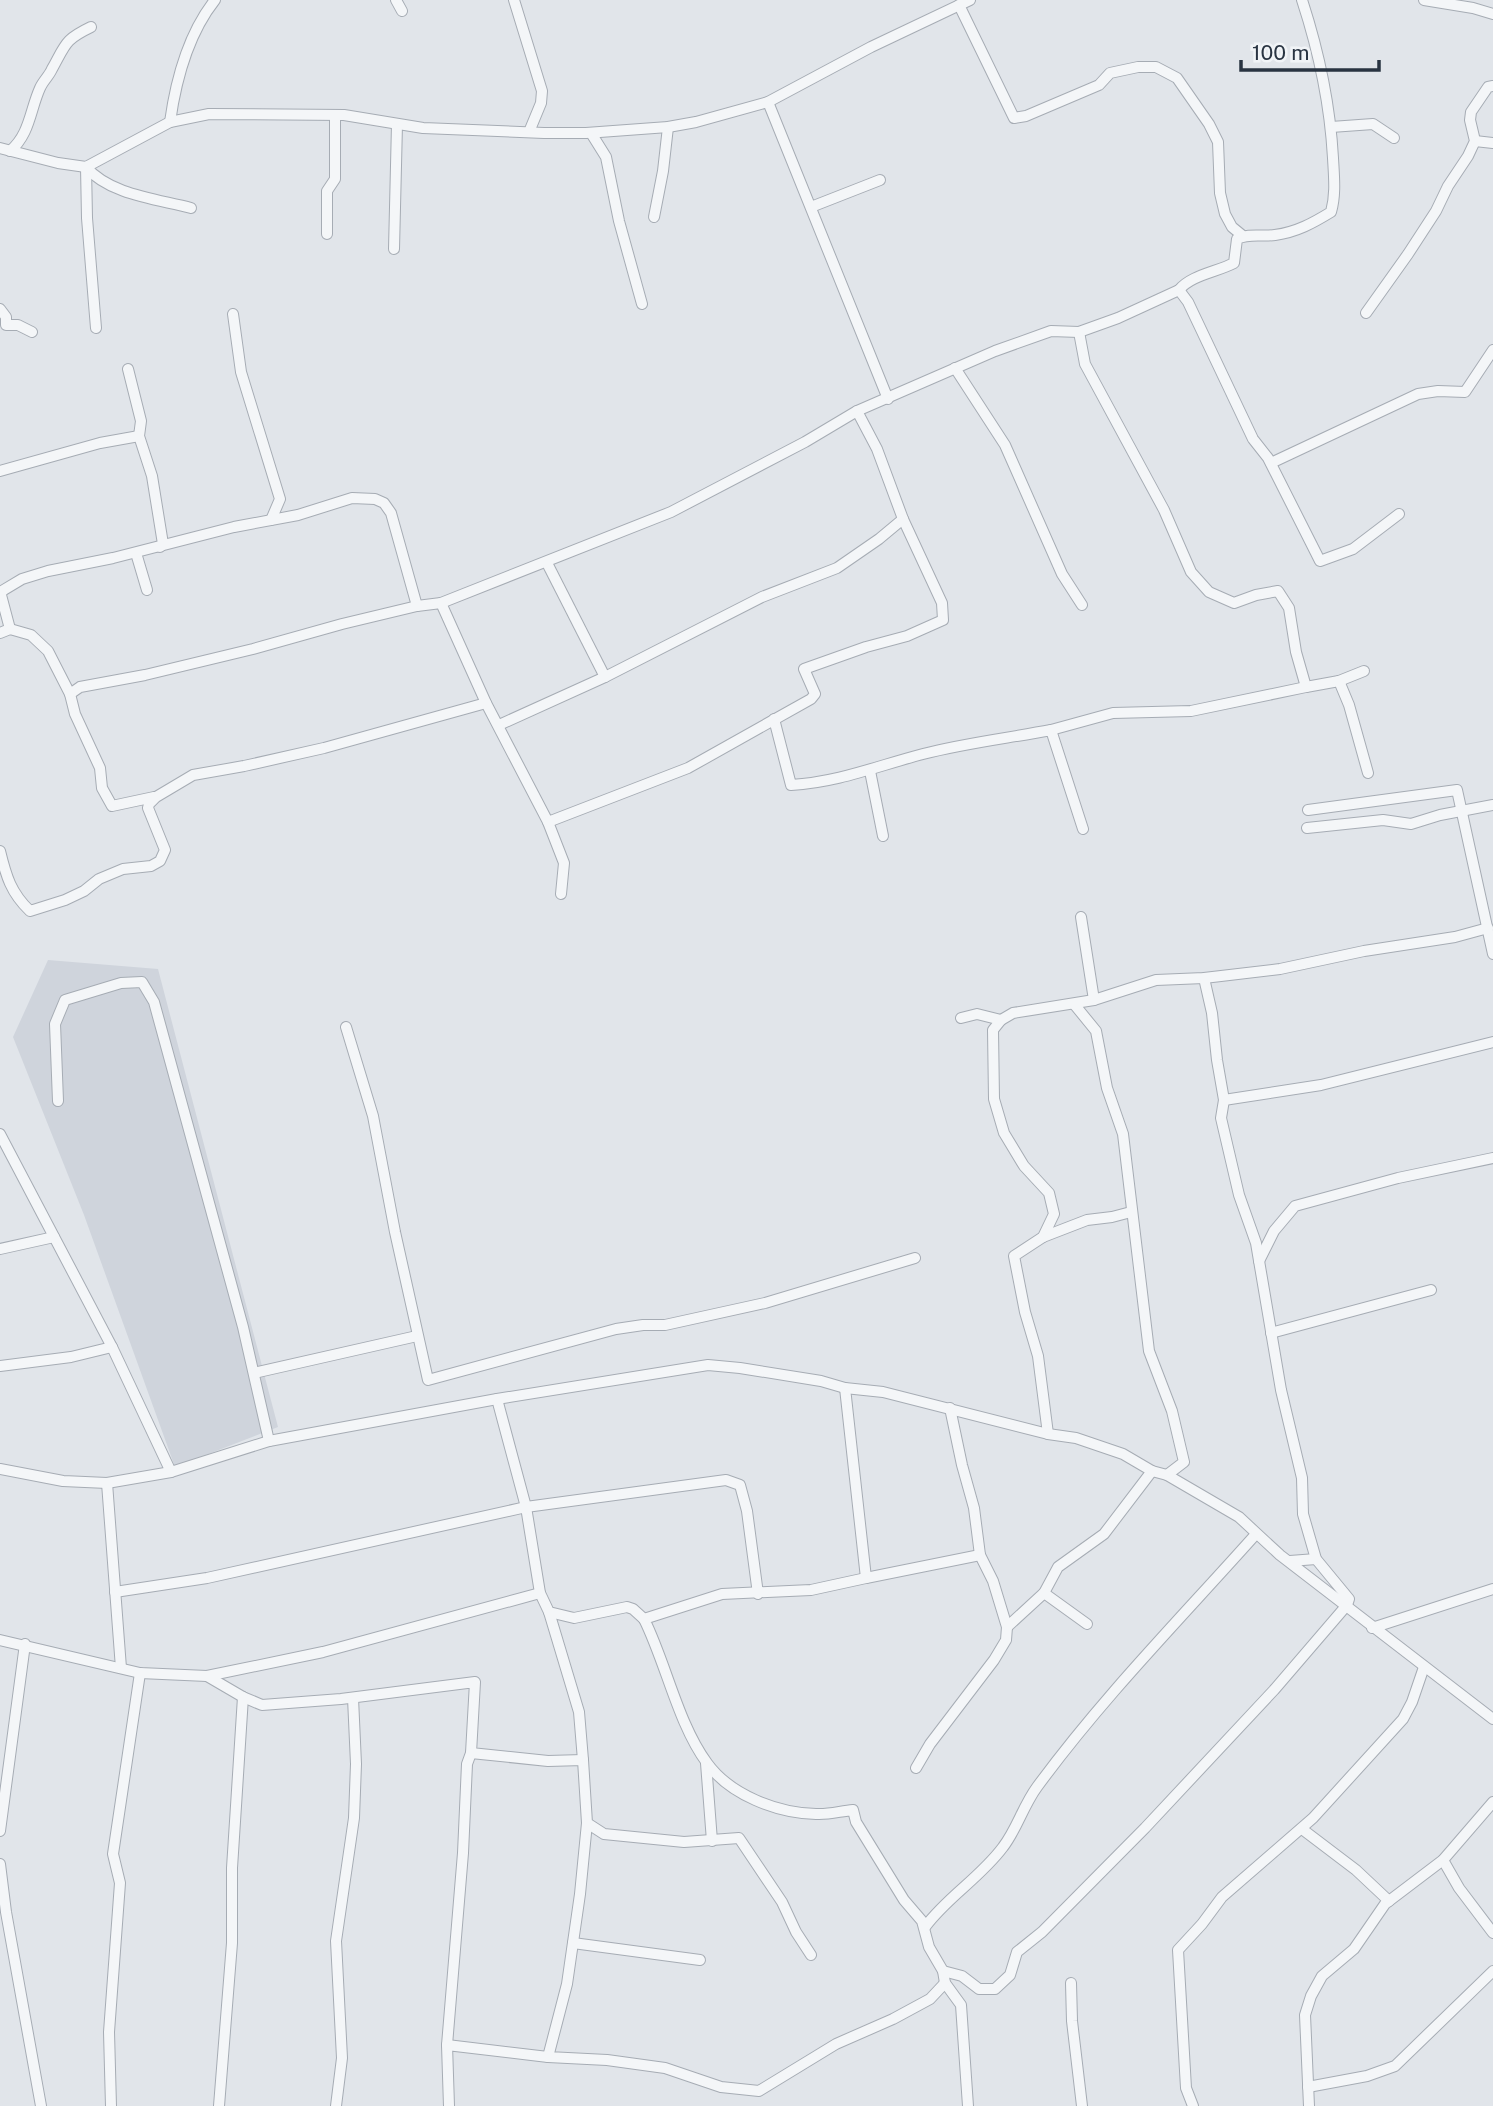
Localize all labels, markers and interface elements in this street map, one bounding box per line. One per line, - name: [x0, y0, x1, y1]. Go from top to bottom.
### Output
- scale bar: [1241, 28, 1379, 72]
- text: 100 m: [1252, 40, 1309, 65]

